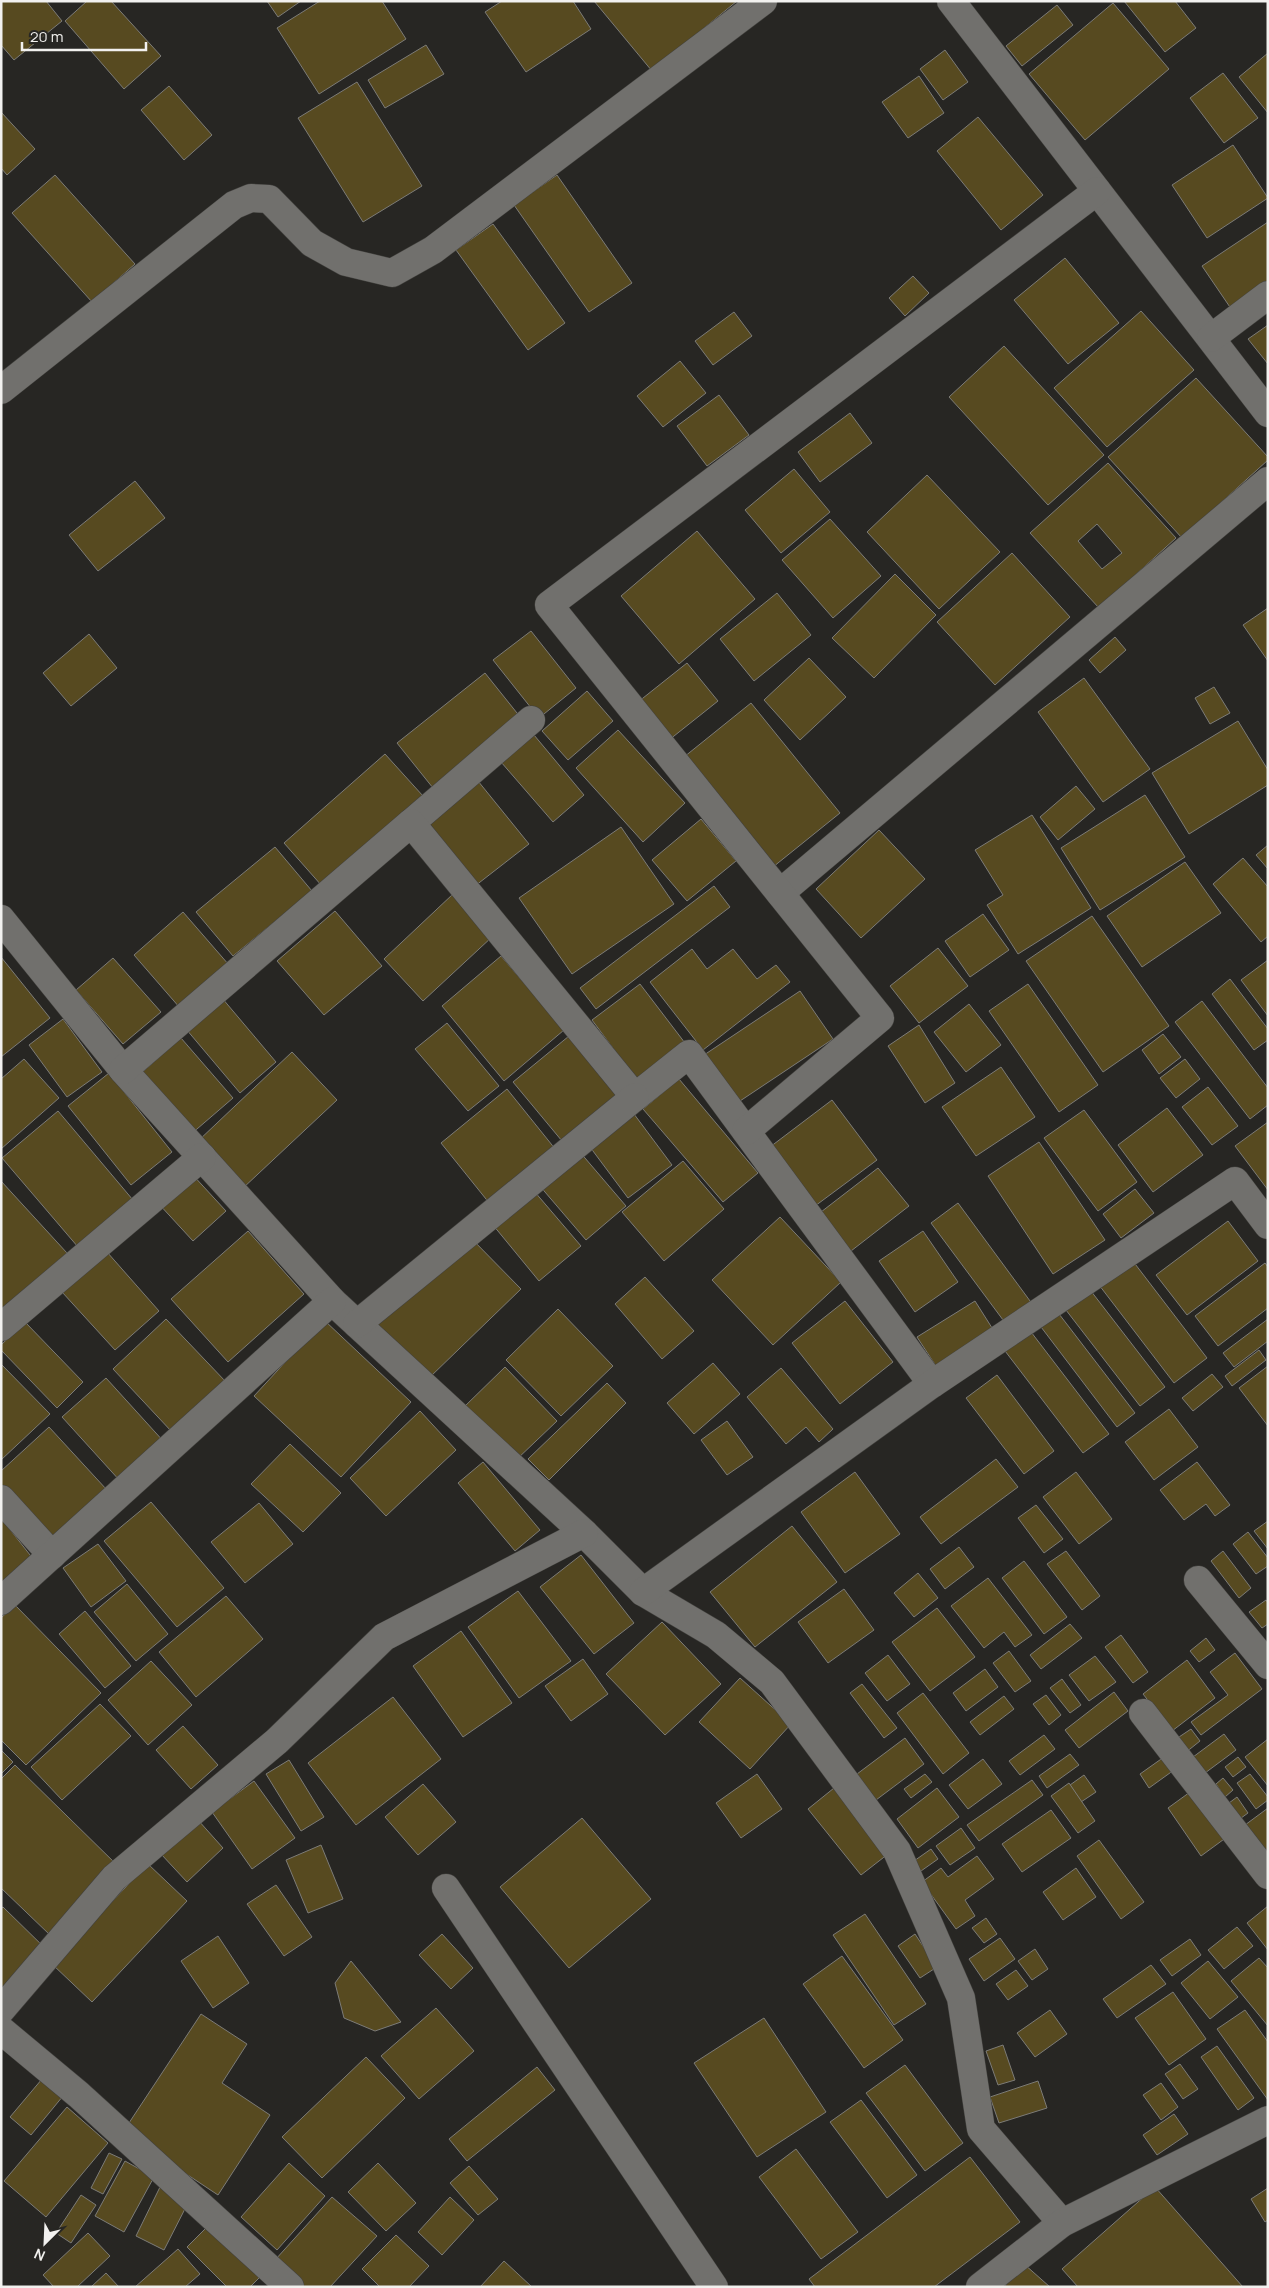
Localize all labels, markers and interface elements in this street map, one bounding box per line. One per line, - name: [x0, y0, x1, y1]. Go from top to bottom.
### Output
- scale bar: [22, 20, 146, 52]
- text: 20 m: [30, 26, 63, 47]
- north arrow: [20, 2218, 70, 2268]
- text: N: [31, 2245, 48, 2266]

